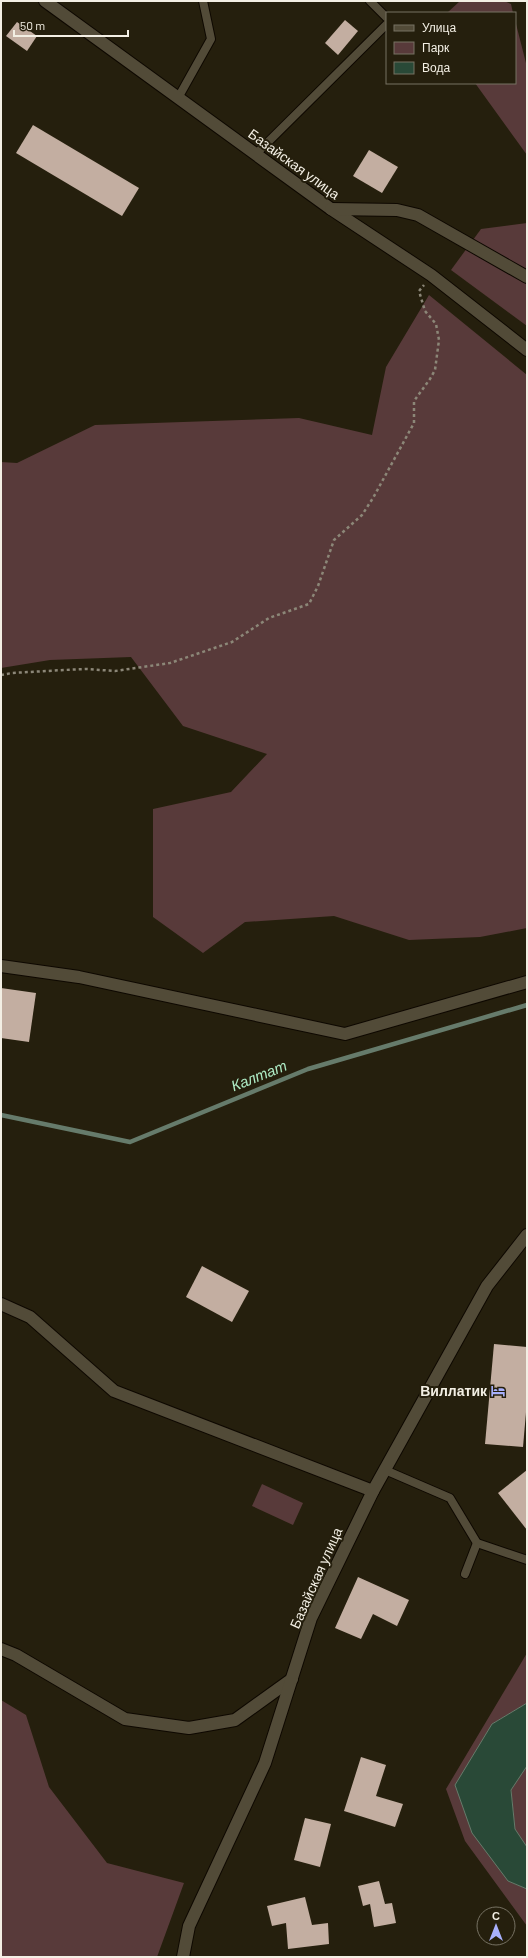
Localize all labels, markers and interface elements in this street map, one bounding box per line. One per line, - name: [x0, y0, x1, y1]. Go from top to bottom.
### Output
- scale bar: [14, 12, 128, 38]
- legend: [386, 12, 516, 84]
- text: 50 m: [20, 18, 45, 32]
- text: Улица: [422, 20, 456, 35]
- text: Парк: [422, 40, 450, 55]
- text: Вода: [422, 60, 450, 75]
- street label: Базайская улица: [245, 125, 344, 203]
- water label: Калтат: [228, 1056, 289, 1094]
- place label: Виллатик: [420, 1382, 488, 1399]
- hotel icon: Виллатик: [490, 1383, 506, 1399]
- street label: Базайская улица: [286, 1524, 346, 1631]
- north arrow: [476, 1906, 516, 1946]
- text: С: [492, 1909, 500, 1922]

